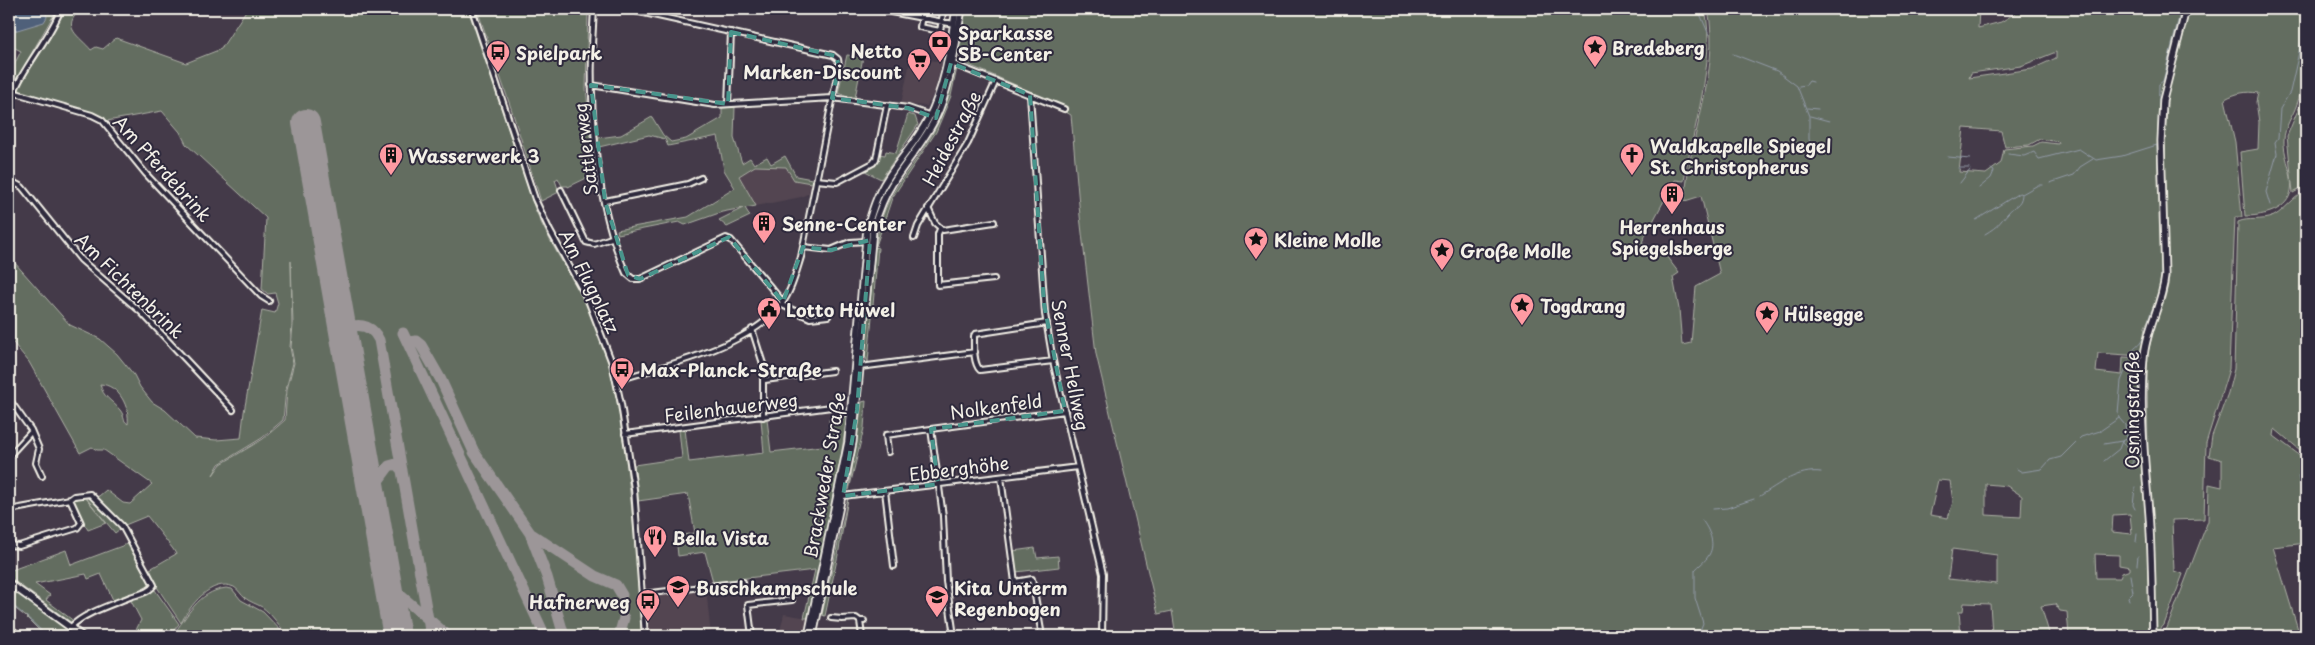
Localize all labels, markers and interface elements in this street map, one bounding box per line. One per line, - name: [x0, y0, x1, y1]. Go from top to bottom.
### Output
- place label: Sparkasse SB-Center: [958, 19, 1053, 67]
- bank icon: Sparkasse SB-Center: [927, 29, 953, 63]
- place icon: Bredeberg: [1582, 34, 1608, 68]
- place label: Bredeberg: [1612, 34, 1705, 61]
- place label: Netto Marken-Discount: [743, 37, 902, 85]
- bus stop icon: Spielpark: [485, 39, 511, 73]
- place label: Spielpark: [516, 39, 602, 66]
- supermarket icon: Netto Marken-Discount: [906, 47, 932, 81]
- street label: Heidestraße: [915, 86, 987, 190]
- street label: Sattlerweg: [566, 101, 604, 197]
- street label: Am Pferdebrink: [108, 109, 218, 227]
- place label: Waldkapelle Spiegel St. Christopherus: [1650, 132, 1831, 180]
- building icon: Wasserwerk 3: [378, 142, 404, 176]
- place label: Wasserwerk 3: [408, 142, 540, 169]
- church icon: Waldkapelle Spiegel St. Christopherus: [1619, 142, 1645, 176]
- building icon: Herrenhaus Spiegelsberge: [1659, 181, 1685, 215]
- building icon: Senne-Center: [751, 210, 777, 244]
- place label: Senne-Center: [782, 210, 907, 237]
- place label: Herrenhaus Spiegelsberge: [1612, 213, 1732, 261]
- street label: Am Flugplatz: [553, 224, 627, 338]
- street label: Am Fichtenbrink: [69, 226, 191, 344]
- place icon: Kleine Molle: [1243, 226, 1269, 260]
- place label: Kleine Molle: [1274, 226, 1381, 253]
- place icon: Große Molle: [1429, 237, 1455, 271]
- place label: Große Molle: [1460, 237, 1571, 264]
- place icon: Togdrang: [1509, 292, 1535, 326]
- place label: Togdrang: [1540, 292, 1625, 319]
- public building icon: Lotto Hüwel: [756, 296, 782, 330]
- place label: Lotto Hüwel: [786, 296, 895, 323]
- street label: Senner Hellweg: [1045, 297, 1097, 433]
- place icon: Hülsegge: [1754, 300, 1780, 334]
- place label: Hülsegge: [1784, 300, 1864, 327]
- street label: Osningstraße: [2118, 351, 2145, 469]
- bus stop icon: Max-Planck-Straße: [609, 356, 635, 390]
- place label: Max-Planck-Straße: [640, 356, 822, 383]
- street label: Feilenhauerweg: [663, 385, 799, 429]
- street label: Nolkenfeld: [948, 386, 1044, 426]
- street label: Brackweder Straße: [796, 390, 852, 560]
- street label: Ebberghöhe: [907, 448, 1011, 488]
- restaurant icon: Bella Vista: [642, 524, 668, 558]
- place label: Bella Vista: [672, 524, 769, 551]
- school or university icon: Buschkampschule: [665, 574, 691, 608]
- place label: Buschkampschule: [696, 574, 857, 601]
- place label: Kita Unterm Regenbogen: [954, 574, 1068, 622]
- school or university icon: Kita Unterm Regenbogen: [924, 584, 950, 618]
- place label: Hafnerweg: [529, 588, 630, 615]
- bus stop icon: Hafnerweg: [635, 588, 661, 622]

